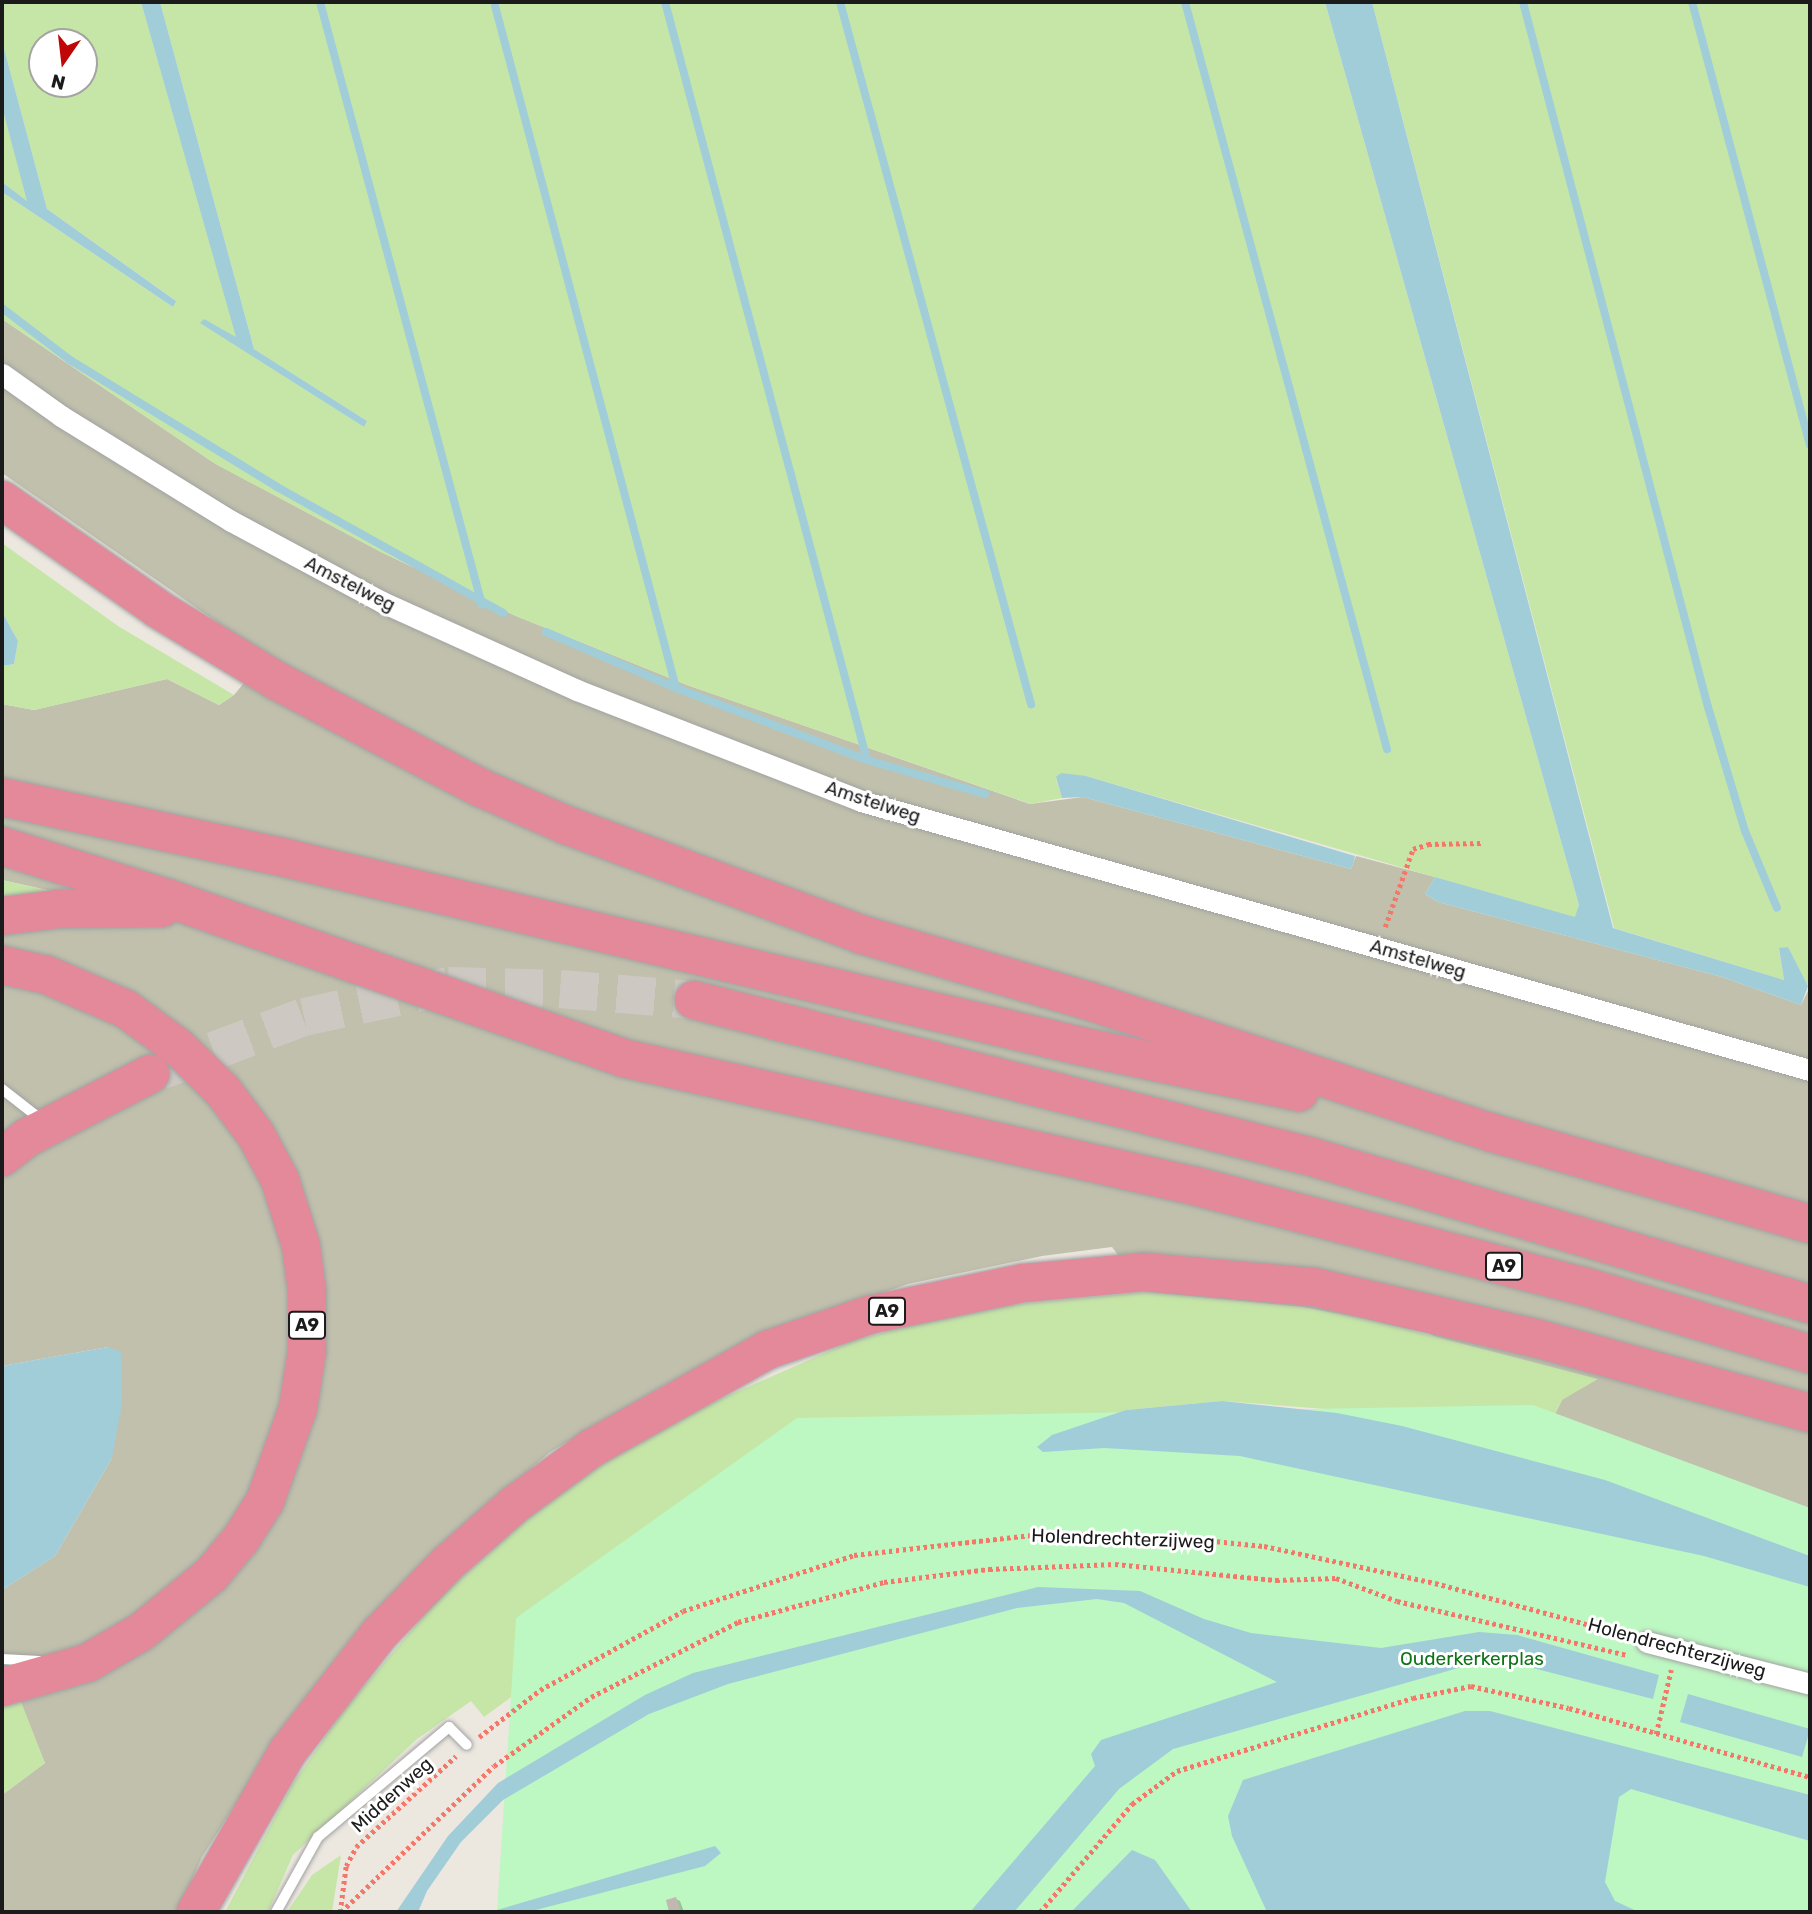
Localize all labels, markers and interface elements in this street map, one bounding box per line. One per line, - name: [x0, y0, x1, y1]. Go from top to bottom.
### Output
- north arrow: [28, 28, 98, 98]
- text: N: [49, 69, 68, 95]
- street label: Amstelweg: [301, 551, 399, 617]
- street label: Amstelweg: [822, 776, 924, 828]
- street label: Amstelweg: [1367, 934, 1469, 984]
- road number: A9: [1485, 1252, 1523, 1280]
- road number: A9: [868, 1296, 906, 1326]
- road number: A9: [288, 1310, 326, 1340]
- street label: Holendrechterzijweg: [1031, 1524, 1215, 1554]
- street label: Holendrechterzijweg: [1585, 1613, 1769, 1683]
- park label: Ouderkerkerplas: [1400, 1648, 1544, 1670]
- street label: Middenweg: [347, 1753, 437, 1837]

